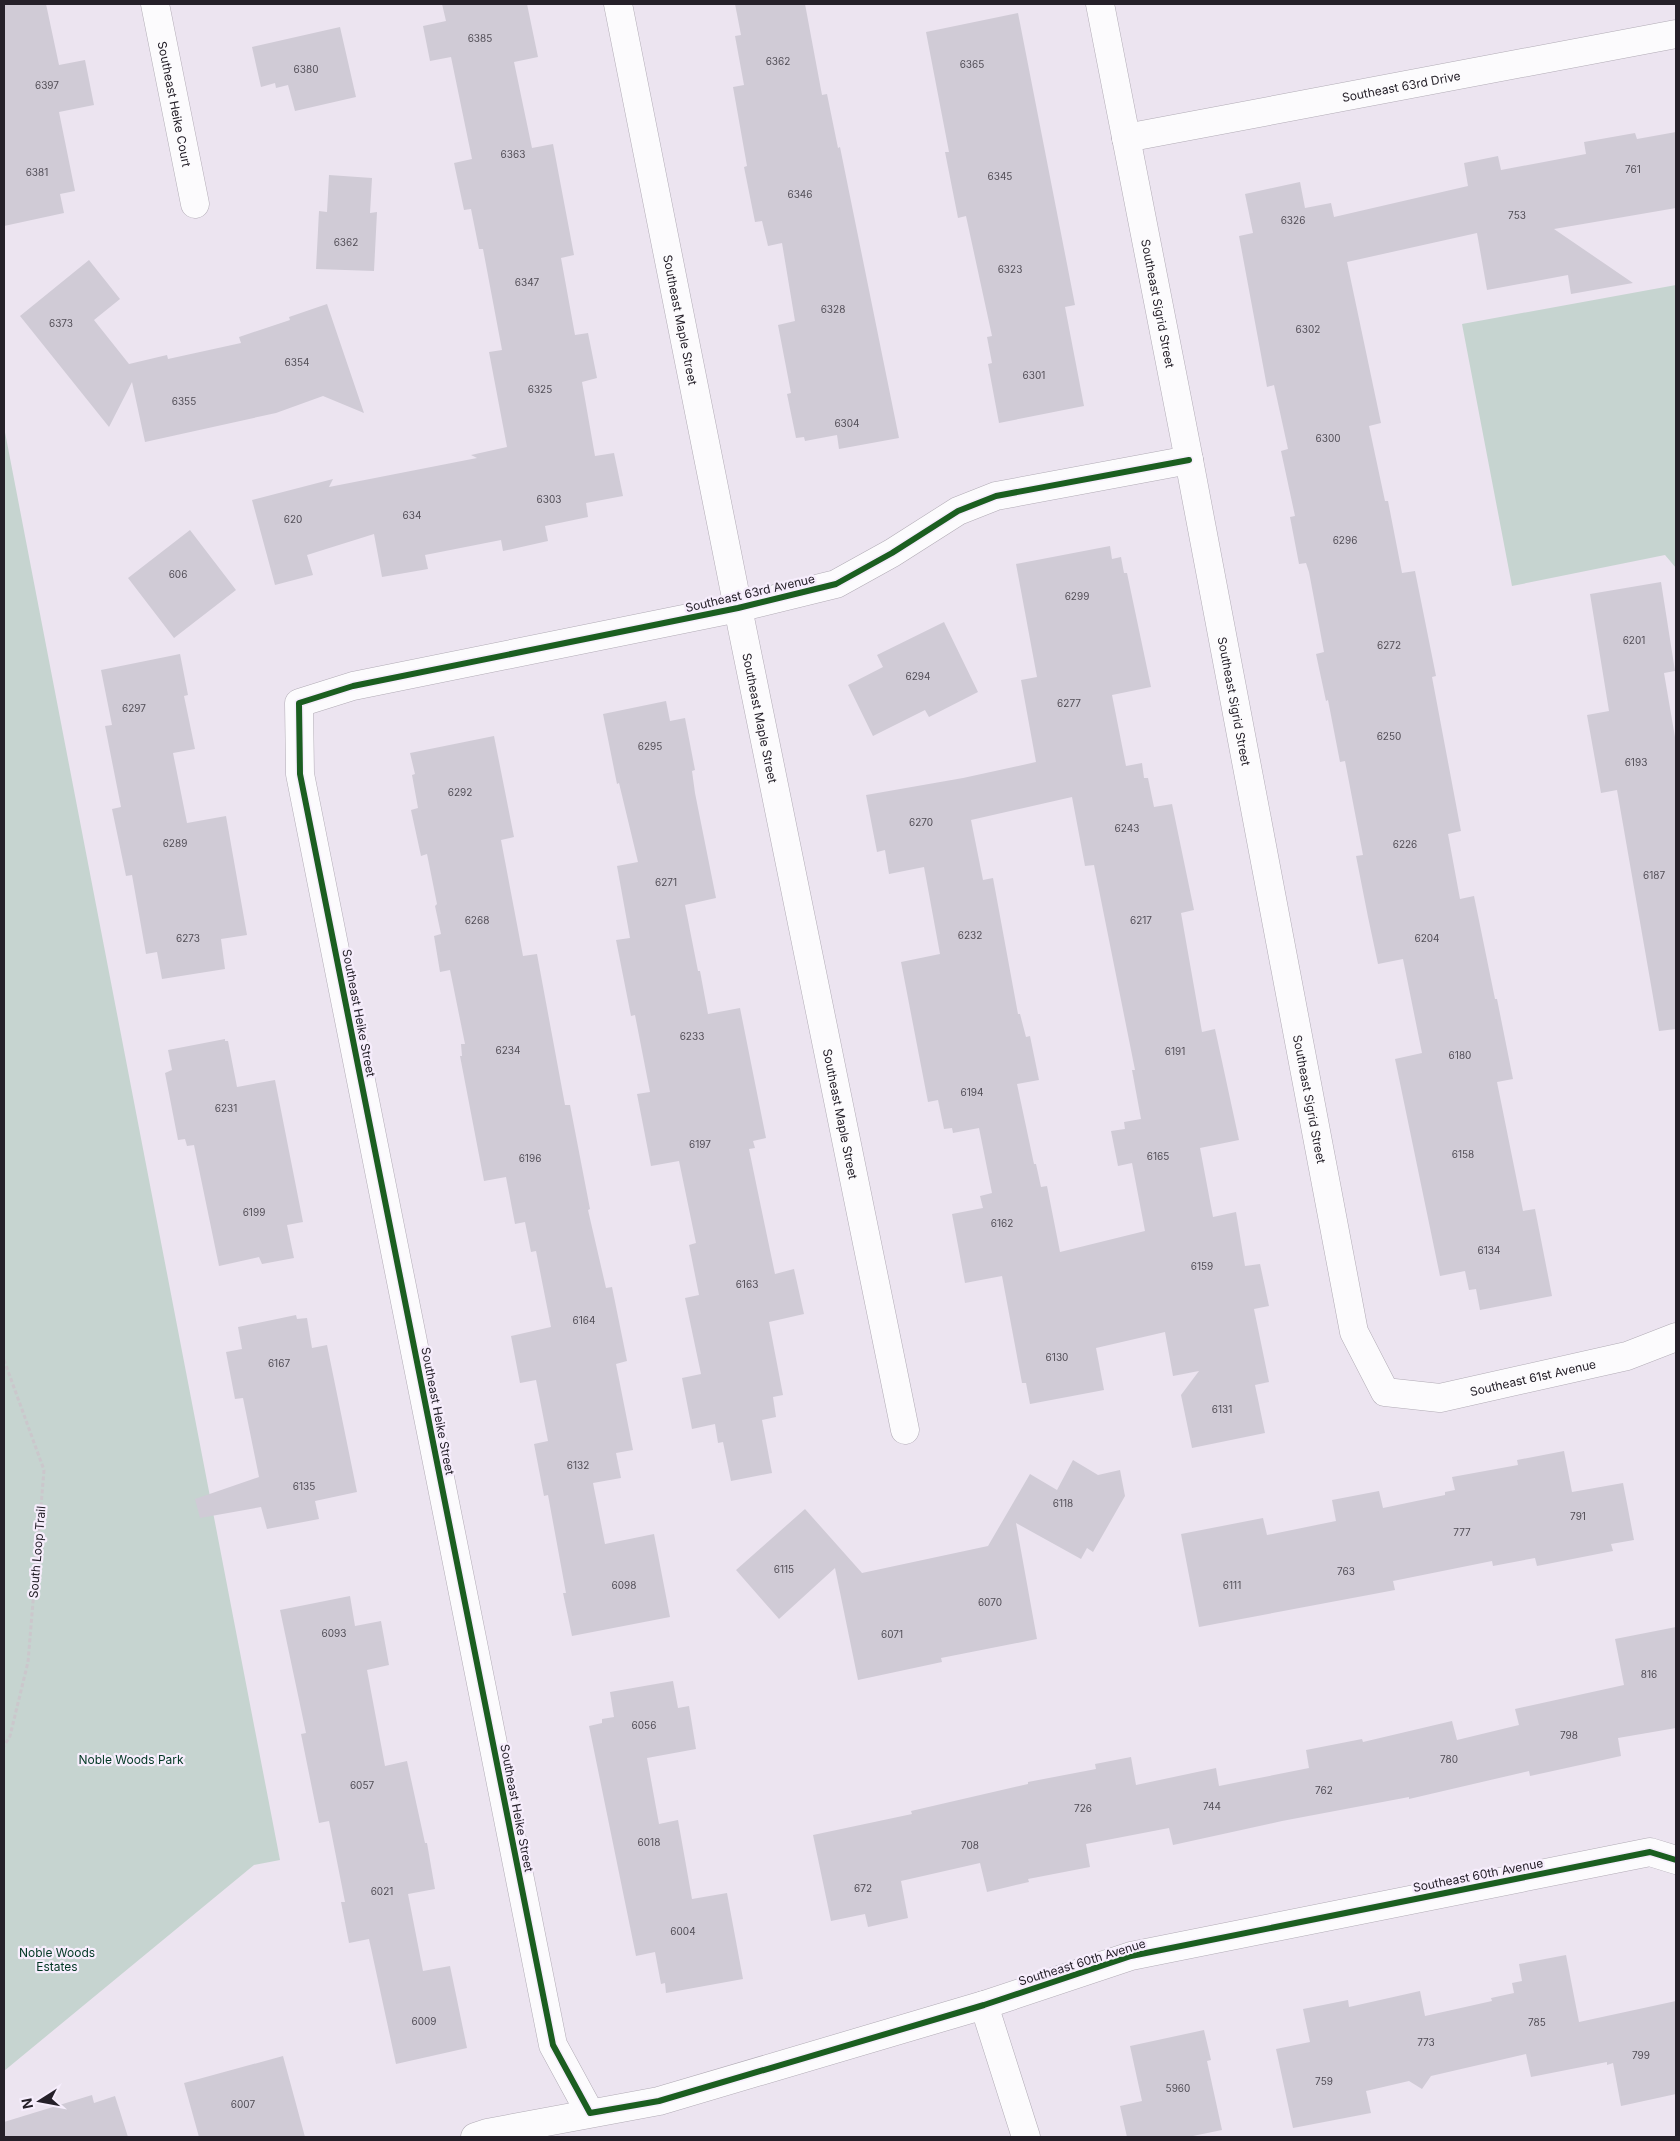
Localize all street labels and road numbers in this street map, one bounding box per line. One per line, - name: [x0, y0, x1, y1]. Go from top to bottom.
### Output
- street label: Southeast Heike Court: [155, 40, 195, 168]
- street label: Southeast 63rd Drive: [1341, 67, 1462, 105]
- street label: Southeast Sigrid Street: [1139, 238, 1178, 369]
- street label: Southeast Maple Street: [660, 253, 701, 386]
- street label: Southeast 63rd Avenue: [684, 571, 816, 615]
- street label: Southeast Sigrid Street: [1215, 635, 1254, 767]
- street label: Southeast Maple Street: [740, 651, 781, 785]
- street label: Southeast Heike Street: [339, 948, 379, 1078]
- street label: Southeast Sigrid Street: [1290, 1033, 1329, 1165]
- street label: Southeast Maple Street: [820, 1047, 861, 1180]
- street label: Southeast Heike Street: [418, 1346, 458, 1476]
- street label: Southeast 61st Avenue: [1468, 1356, 1597, 1399]
- street label: South Loop Trail: [26, 1505, 48, 1599]
- street label: Southeast Heike Street: [497, 1743, 537, 1873]
- street label: Southeast 60th Avenue: [1412, 1855, 1544, 1895]
- street label: Southeast 60th Avenue: [1017, 1935, 1147, 1989]

